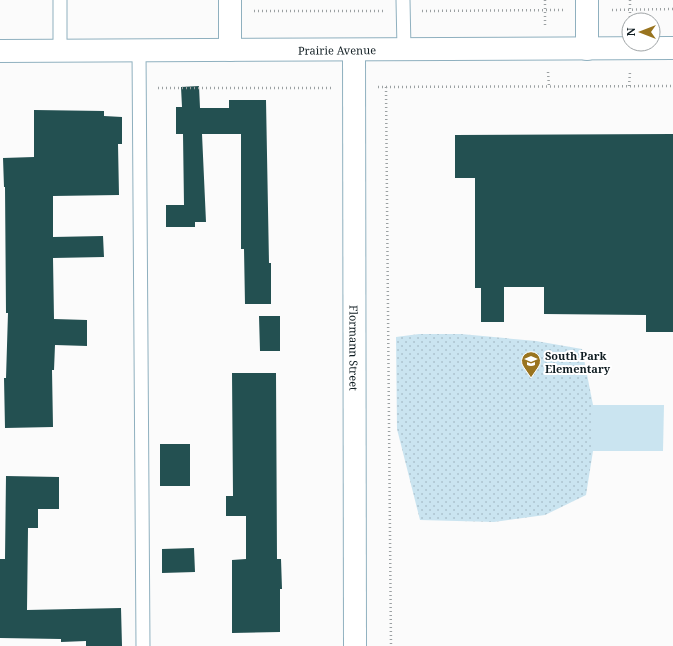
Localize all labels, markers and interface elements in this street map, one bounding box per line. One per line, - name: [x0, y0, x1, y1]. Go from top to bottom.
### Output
- north arrow: [621, 12, 661, 52]
- text: N: [623, 27, 638, 36]
- street label: Prairie Avenue: [298, 42, 376, 57]
- street label: Flormann Street: [347, 305, 362, 391]
- place label: South Park Elementary: [545, 348, 611, 376]
- school or university icon: South Park Elementary: [520, 350, 542, 378]

